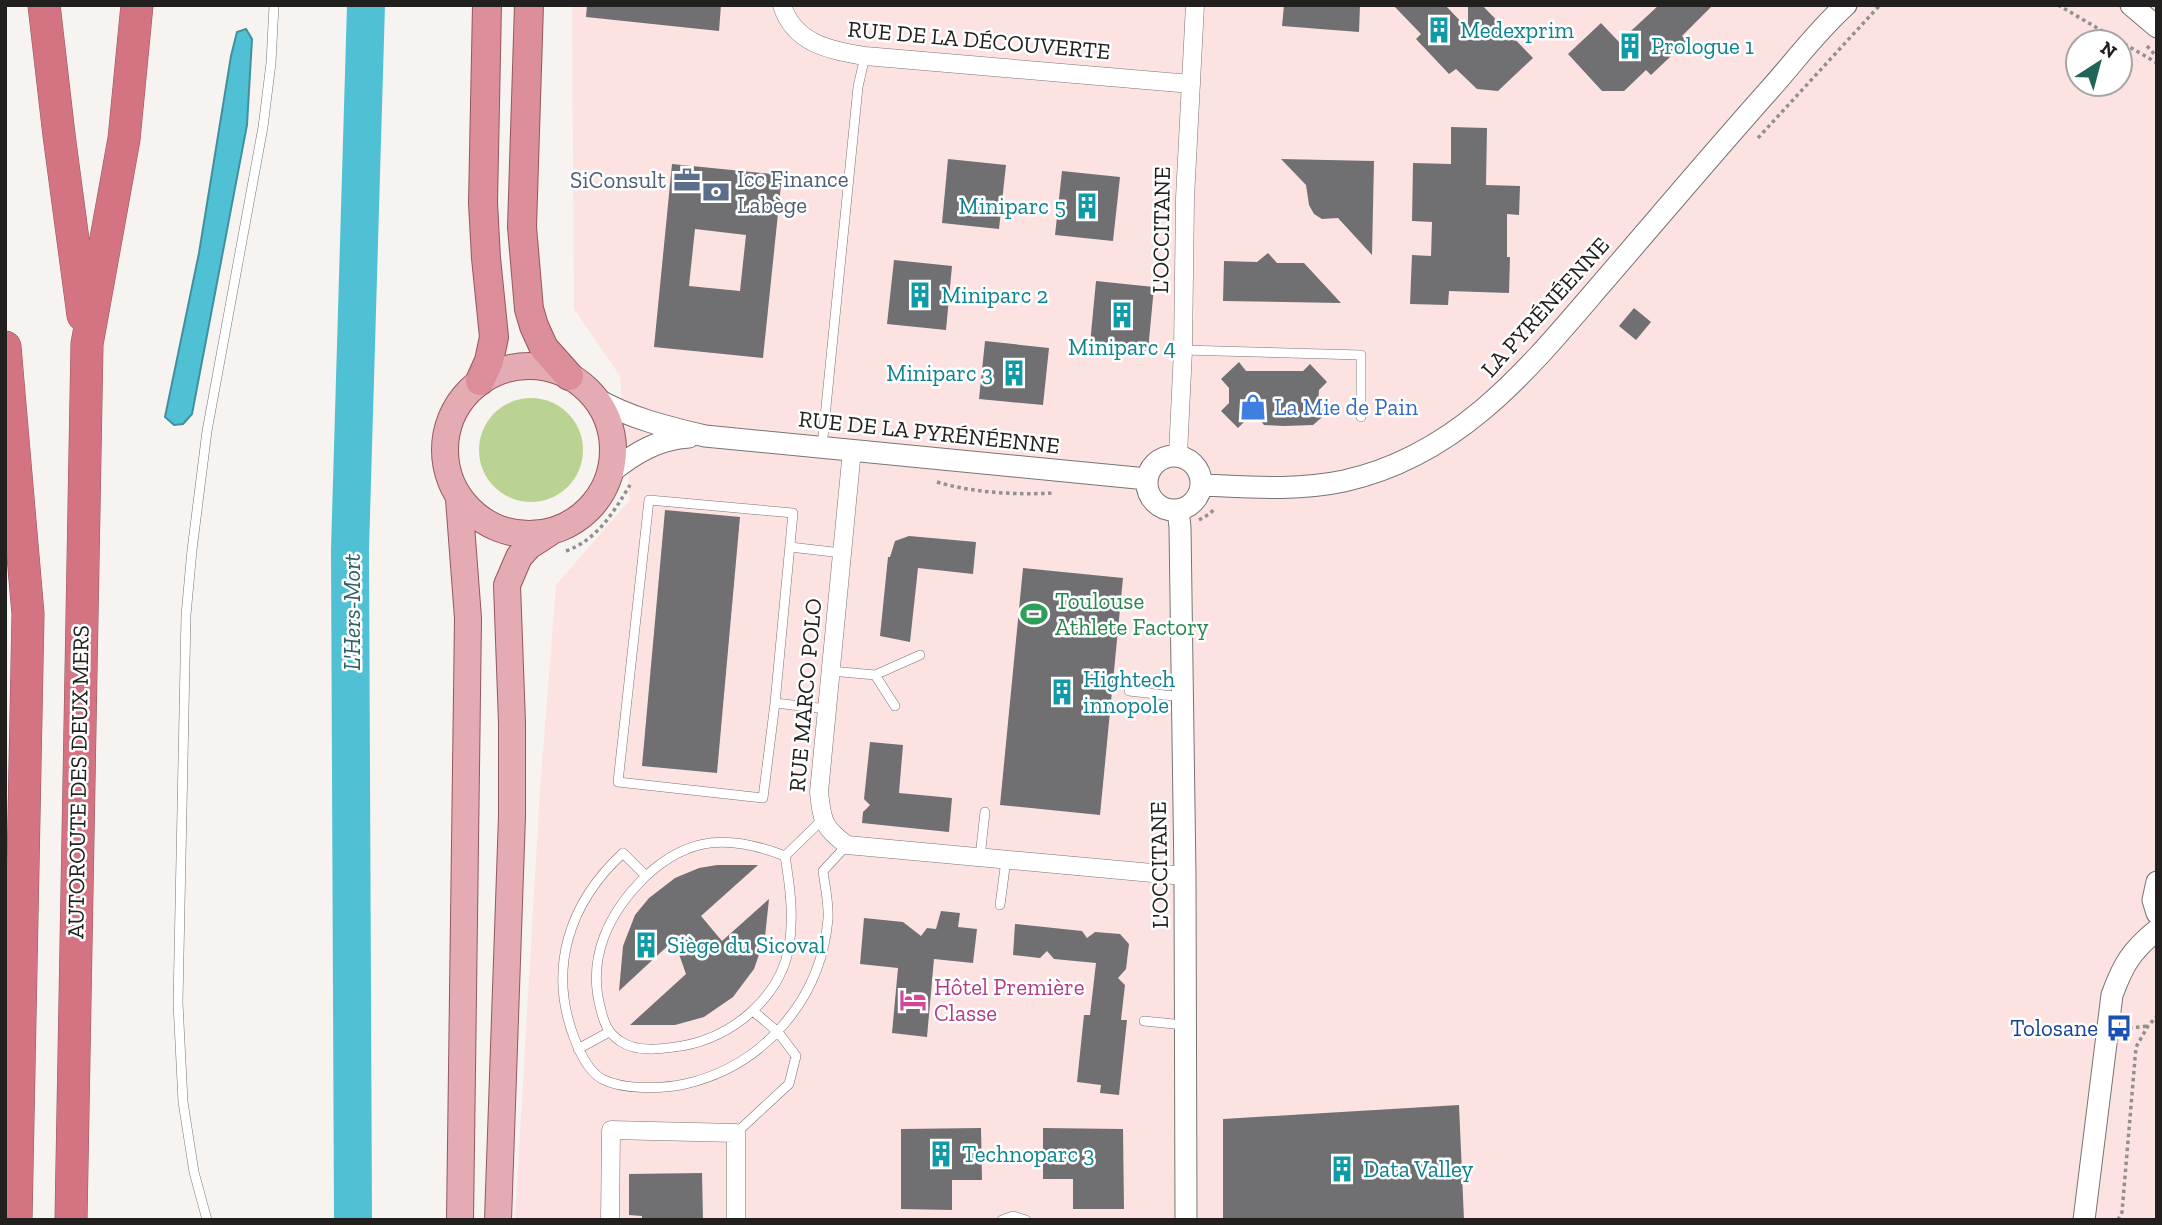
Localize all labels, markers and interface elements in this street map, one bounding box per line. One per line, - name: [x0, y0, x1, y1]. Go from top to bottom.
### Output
- street label: RUE DE LA DÉCOUVERTE: [847, 15, 1111, 65]
- building icon: Medexprim: [1424, 15, 1454, 45]
- place label: Medexprim: [1460, 16, 1574, 44]
- north arrow: [2064, 28, 2134, 98]
- building icon: Prologue 1: [1615, 31, 1645, 61]
- place label: Prologue 1: [1651, 32, 1754, 60]
- text: N: [2096, 36, 2121, 63]
- office icon: SiConsult: [672, 165, 702, 195]
- place label: Icc Finance Labège: [737, 165, 849, 219]
- place label: SiConsult: [570, 166, 666, 194]
- street label: L'OCCITANE: [1146, 166, 1176, 294]
- bank icon: Icc Finance Labège: [701, 177, 731, 207]
- building icon: Miniparc 5: [1072, 191, 1102, 221]
- place label: Miniparc 5: [959, 192, 1066, 220]
- street label: LA PYRÉNÉENNE: [1475, 231, 1615, 383]
- building icon: Miniparc 2: [905, 280, 935, 310]
- place label: Miniparc 2: [941, 281, 1048, 309]
- building icon: Miniparc 4: [1107, 300, 1137, 330]
- place label: Miniparc 4: [1068, 333, 1176, 361]
- building icon: Miniparc 3: [999, 358, 1029, 388]
- place label: Miniparc 3: [886, 359, 993, 387]
- shop icon: La Mie de Pain: [1238, 392, 1268, 422]
- place label: La Mie de Pain: [1274, 393, 1418, 421]
- street label: RUE DE LA PYRÉNÉENNE: [797, 404, 1061, 460]
- water label: L'Hers-Mort: [337, 554, 366, 670]
- place label: Toulouse Athlete Factory: [1055, 587, 1209, 641]
- street label: RUE MARCO POLO: [783, 597, 827, 793]
- sports icon: Toulouse Athlete Factory: [1019, 599, 1049, 629]
- street label: AUTOROUTE DES DEUX MERS: [61, 625, 95, 939]
- place label: Hightech innopole: [1083, 665, 1175, 719]
- building icon: Hightech innopole: [1047, 677, 1077, 707]
- street label: L'OCCITANE: [1144, 801, 1174, 929]
- building icon: Siège du Sicoval: [631, 930, 661, 960]
- place label: Siège du Sicoval: [667, 931, 826, 959]
- place label: Hôtel Première Classe: [934, 973, 1085, 1027]
- hotel icon: Hôtel Première Classe: [898, 985, 928, 1015]
- bus stop icon: Tolosane: [2104, 1013, 2134, 1043]
- place label: Tolosane: [2010, 1014, 2098, 1042]
- building icon: Technoparc 3: [926, 1139, 956, 1169]
- place label: Technoparc 3: [962, 1140, 1095, 1168]
- building icon: Data Valley: [1327, 1154, 1357, 1184]
- place label: Data Valley: [1363, 1155, 1473, 1183]

